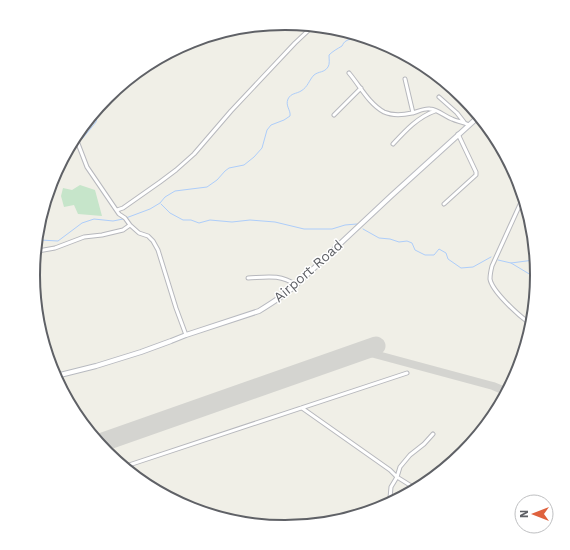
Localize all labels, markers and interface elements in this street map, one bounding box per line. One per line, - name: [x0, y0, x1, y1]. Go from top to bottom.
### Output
- street label: Airport Road: [270, 237, 346, 305]
- north arrow: [514, 494, 554, 534]
- text: N: [518, 510, 531, 518]

